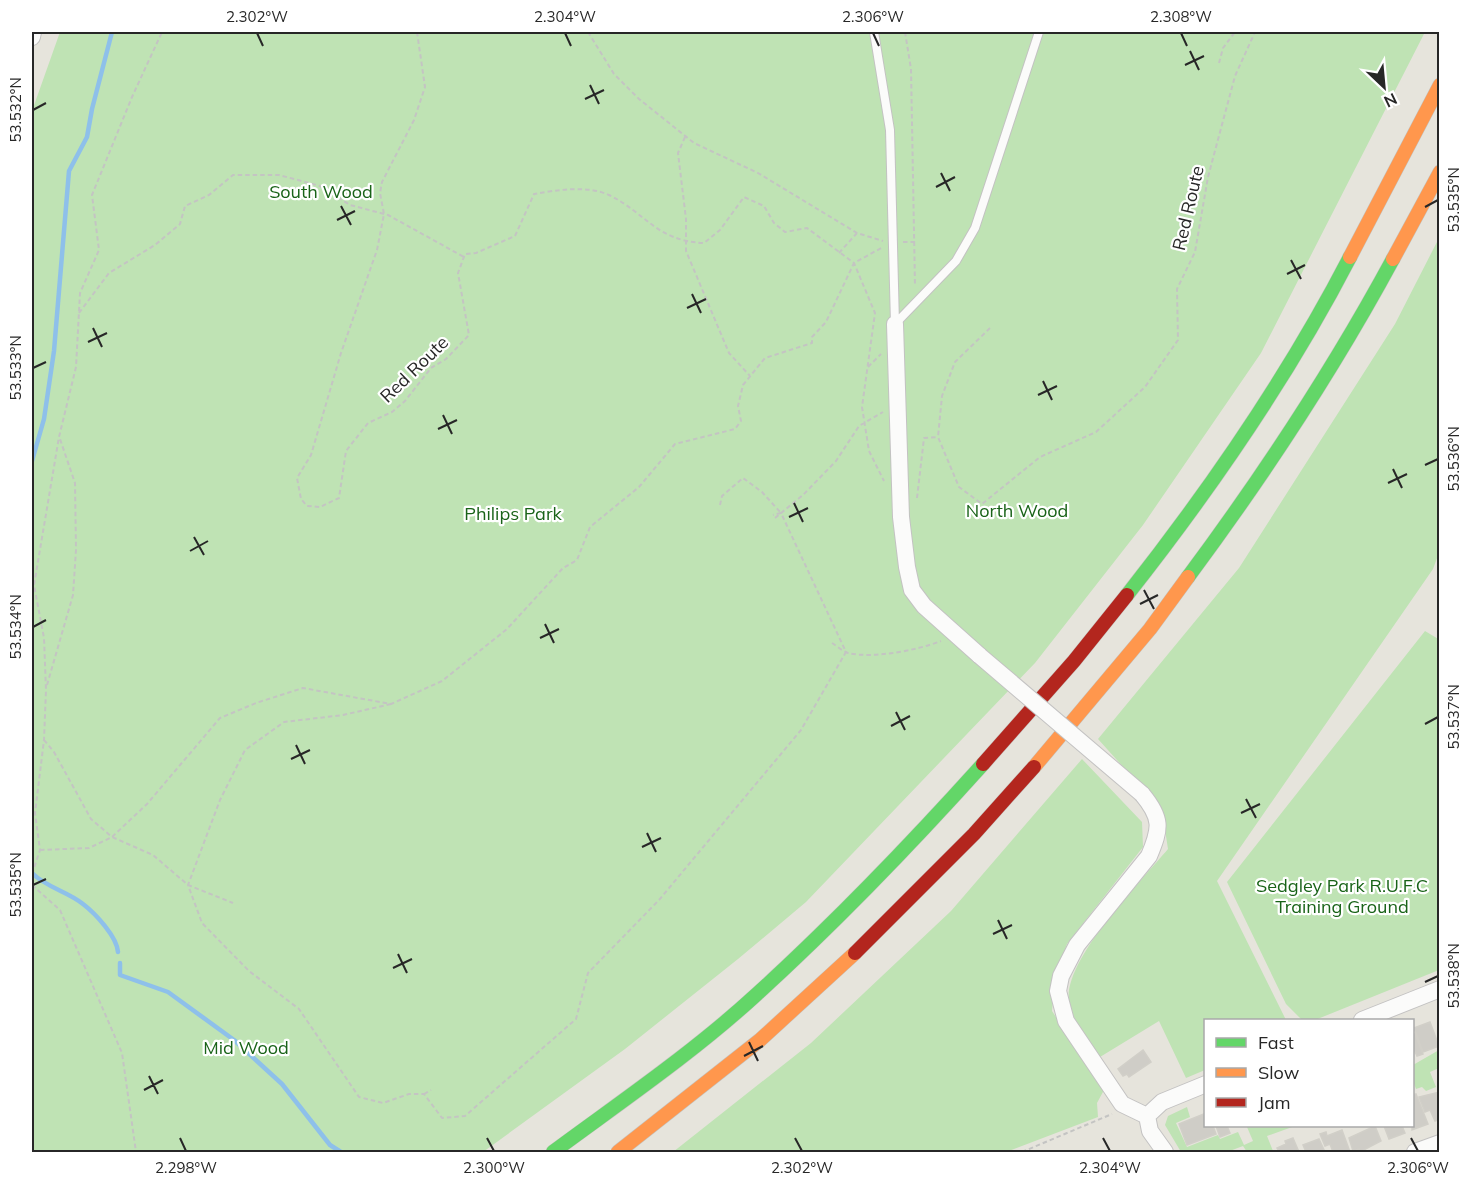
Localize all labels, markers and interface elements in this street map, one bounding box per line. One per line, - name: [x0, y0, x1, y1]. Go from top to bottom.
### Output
- text: 2.302°W: [226, 7, 288, 26]
- text: 2.304°W: [534, 7, 596, 26]
- text: 2.306°W: [842, 7, 904, 26]
- text: 2.308°W: [1150, 7, 1212, 26]
- north arrow: [1354, 57, 1414, 117]
- text: 53.532°N: [6, 77, 25, 143]
- text: N: [1381, 89, 1400, 112]
- street label: Red Route: [1167, 163, 1209, 253]
- text: 53.535°N: [1444, 167, 1463, 233]
- park label: South Wood: [269, 180, 373, 203]
- street label: Red Route: [375, 331, 453, 407]
- text: 53.533°N: [6, 335, 25, 401]
- text: 53.536°N: [1444, 426, 1463, 492]
- park label: North Wood: [966, 499, 1068, 522]
- park label: Philips Park: [464, 502, 562, 525]
- text: 53.534°N: [6, 594, 25, 660]
- text: 53.537°N: [1444, 684, 1463, 750]
- text: 53.535°N: [6, 852, 25, 918]
- park label: Sedgley Park R.U.F.C Training Ground: [1256, 874, 1428, 918]
- text: 53.538°N: [1444, 943, 1463, 1009]
- legend: [1204, 1019, 1414, 1127]
- text: Fast: [1258, 1031, 1294, 1054]
- park label: Mid Wood: [203, 1036, 289, 1059]
- text: Slow: [1258, 1061, 1300, 1084]
- text: Jam: [1258, 1091, 1291, 1114]
- text: 2.298°W: [155, 1158, 217, 1177]
- text: 2.300°W: [463, 1158, 525, 1177]
- text: 2.302°W: [771, 1158, 833, 1177]
- text: 2.304°W: [1079, 1158, 1141, 1177]
- text: 2.306°W: [1387, 1158, 1449, 1177]

